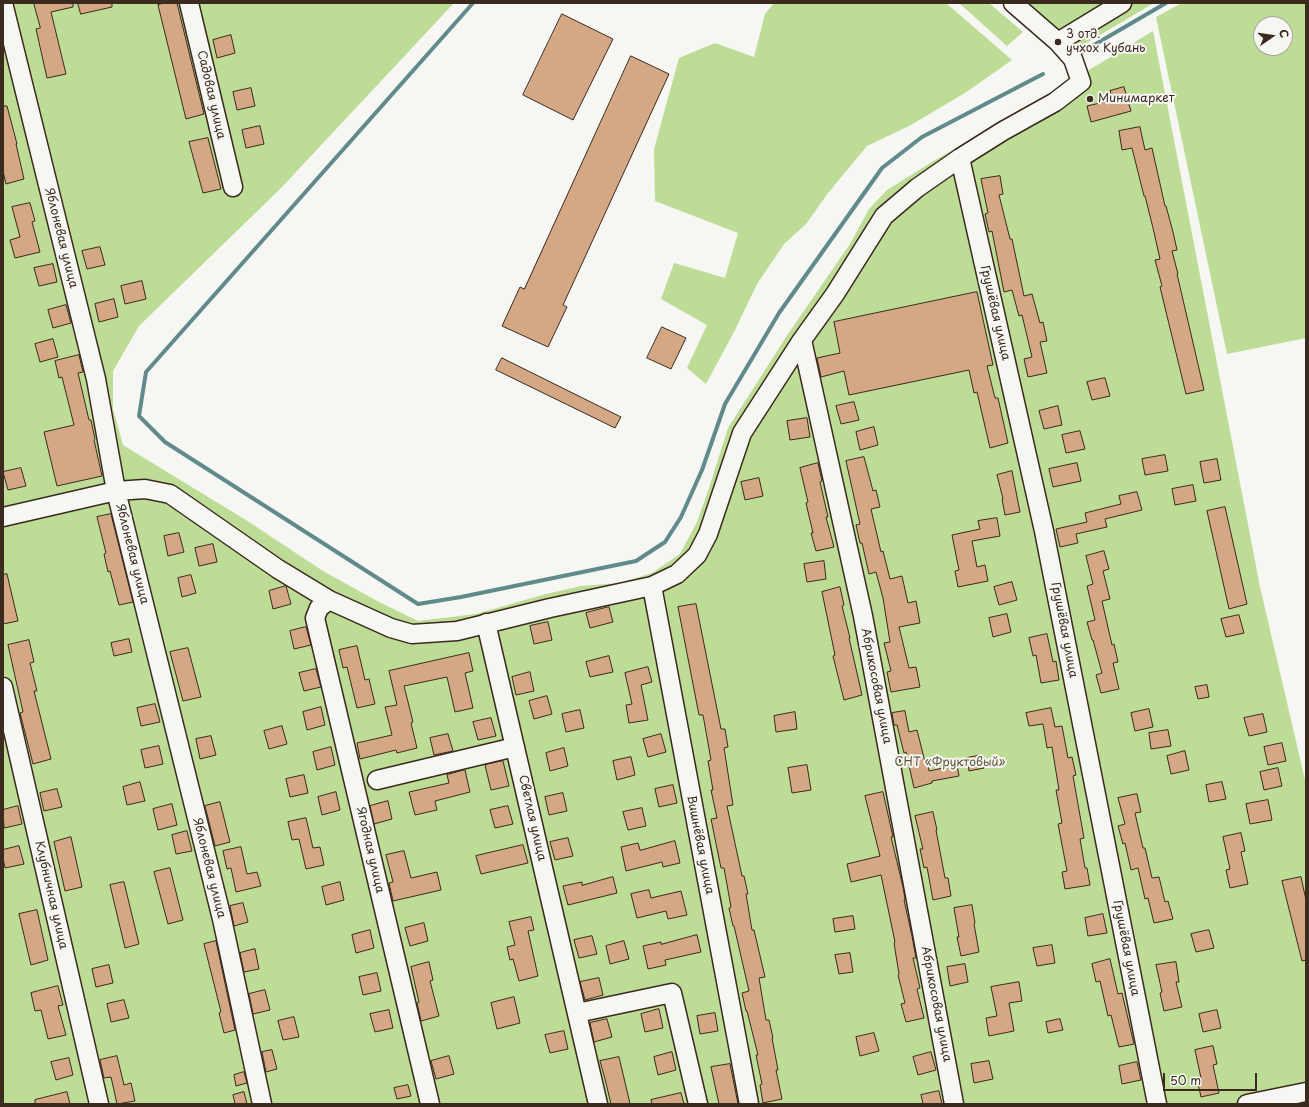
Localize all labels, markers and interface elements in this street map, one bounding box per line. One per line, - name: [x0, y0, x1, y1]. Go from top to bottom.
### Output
- north arrow: [1253, 16, 1293, 56]
- text: С: [1275, 27, 1293, 39]
- place label: 3 отд. учхох Кубань: [1066, 28, 1145, 56]
- marker: 3 отд. учхох Кубань: [1053, 37, 1063, 47]
- street label: Садовая улица: [194, 49, 228, 141]
- place label: Минимаркет: [1098, 92, 1175, 106]
- marker: Минимаркет: [1085, 94, 1095, 104]
- street label: Яблоневая улица: [42, 186, 80, 290]
- street label: Грушёвая улица: [977, 264, 1013, 362]
- street label: Яблоневая улица: [113, 502, 151, 606]
- street label: Грушёвая улица: [1048, 581, 1080, 679]
- street label: Абрикосовая улица: [858, 627, 894, 745]
- park label: СНТ «Фруктовый»: [895, 756, 1005, 770]
- street label: Светлая улица: [515, 774, 549, 862]
- street label: Вишнёвая улица: [683, 794, 717, 896]
- street label: Ягодная улица: [353, 805, 387, 895]
- street label: Яблоневая улица: [190, 816, 228, 920]
- street label: Клубничная улица: [31, 839, 71, 951]
- street label: Грушёвая улица: [1110, 899, 1142, 997]
- street label: Абрикосовая улица: [918, 945, 954, 1063]
- scale bar: [1165, 1065, 1259, 1091]
- text: 50 m: [1170, 1071, 1201, 1089]

